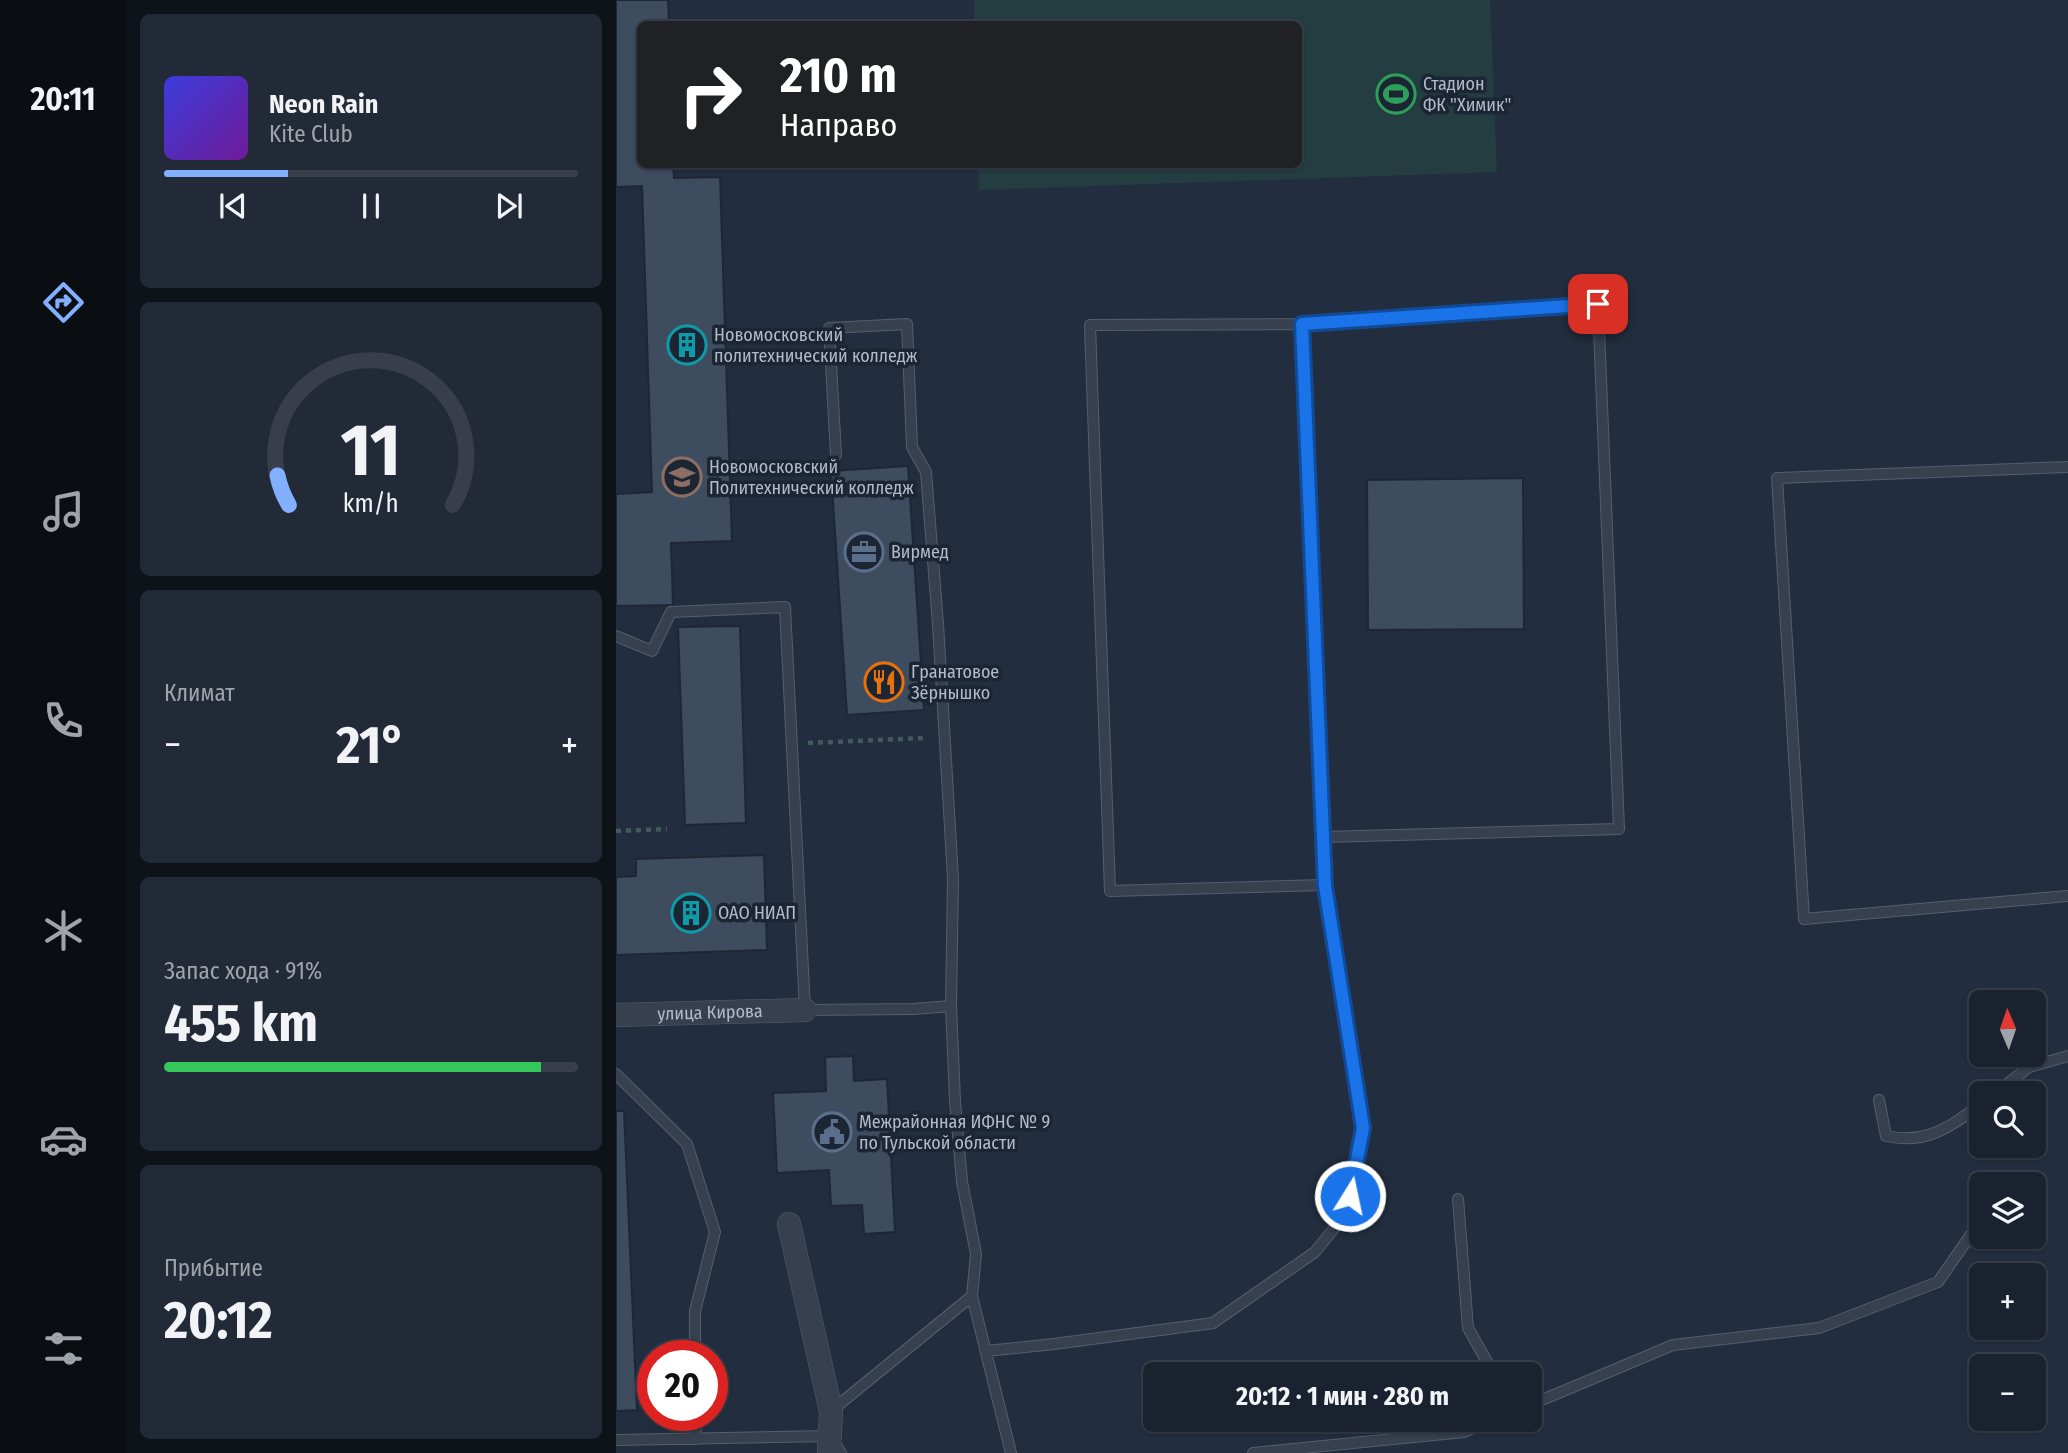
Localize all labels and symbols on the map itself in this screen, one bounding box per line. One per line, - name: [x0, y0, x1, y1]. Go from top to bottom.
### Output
- sports icon: Стадион ФК "Химик": [1375, 73, 1417, 115]
- place label: Стадион ФК "Химик": [1423, 73, 1511, 116]
- pin: [1568, 274, 1628, 334]
- building icon: Новомосковский политехнический колледж: [666, 324, 708, 366]
- place label: Новомосковский политехнический колледж: [714, 324, 918, 367]
- school or university icon: Новомосковский Политехнический колледж: [661, 456, 703, 498]
- place label: Новомосковский Политехнический колледж: [709, 456, 914, 499]
- office icon: Вирмед: [843, 531, 885, 573]
- place label: Вирмед: [891, 541, 949, 563]
- restaurant icon: Гранатовое Зёрнышко: [863, 661, 905, 703]
- place label: Гранатовое Зёрнышко: [911, 661, 999, 704]
- building icon: ОАО НИАП: [670, 892, 712, 934]
- place label: ОАО НИАП: [718, 902, 796, 924]
- north arrow: [1969, 990, 2046, 1068]
- street label: улица Кирова: [657, 1000, 763, 1025]
- public building icon: Межрайонная ИФНС № 9 по Тульской области: [811, 1111, 853, 1153]
- place label: Межрайонная ИФНС № 9 по Тульской области: [859, 1111, 1050, 1154]
- position arrow: [1313, 1159, 1387, 1233]
- speed limit sign: 20: [637, 1340, 728, 1431]

